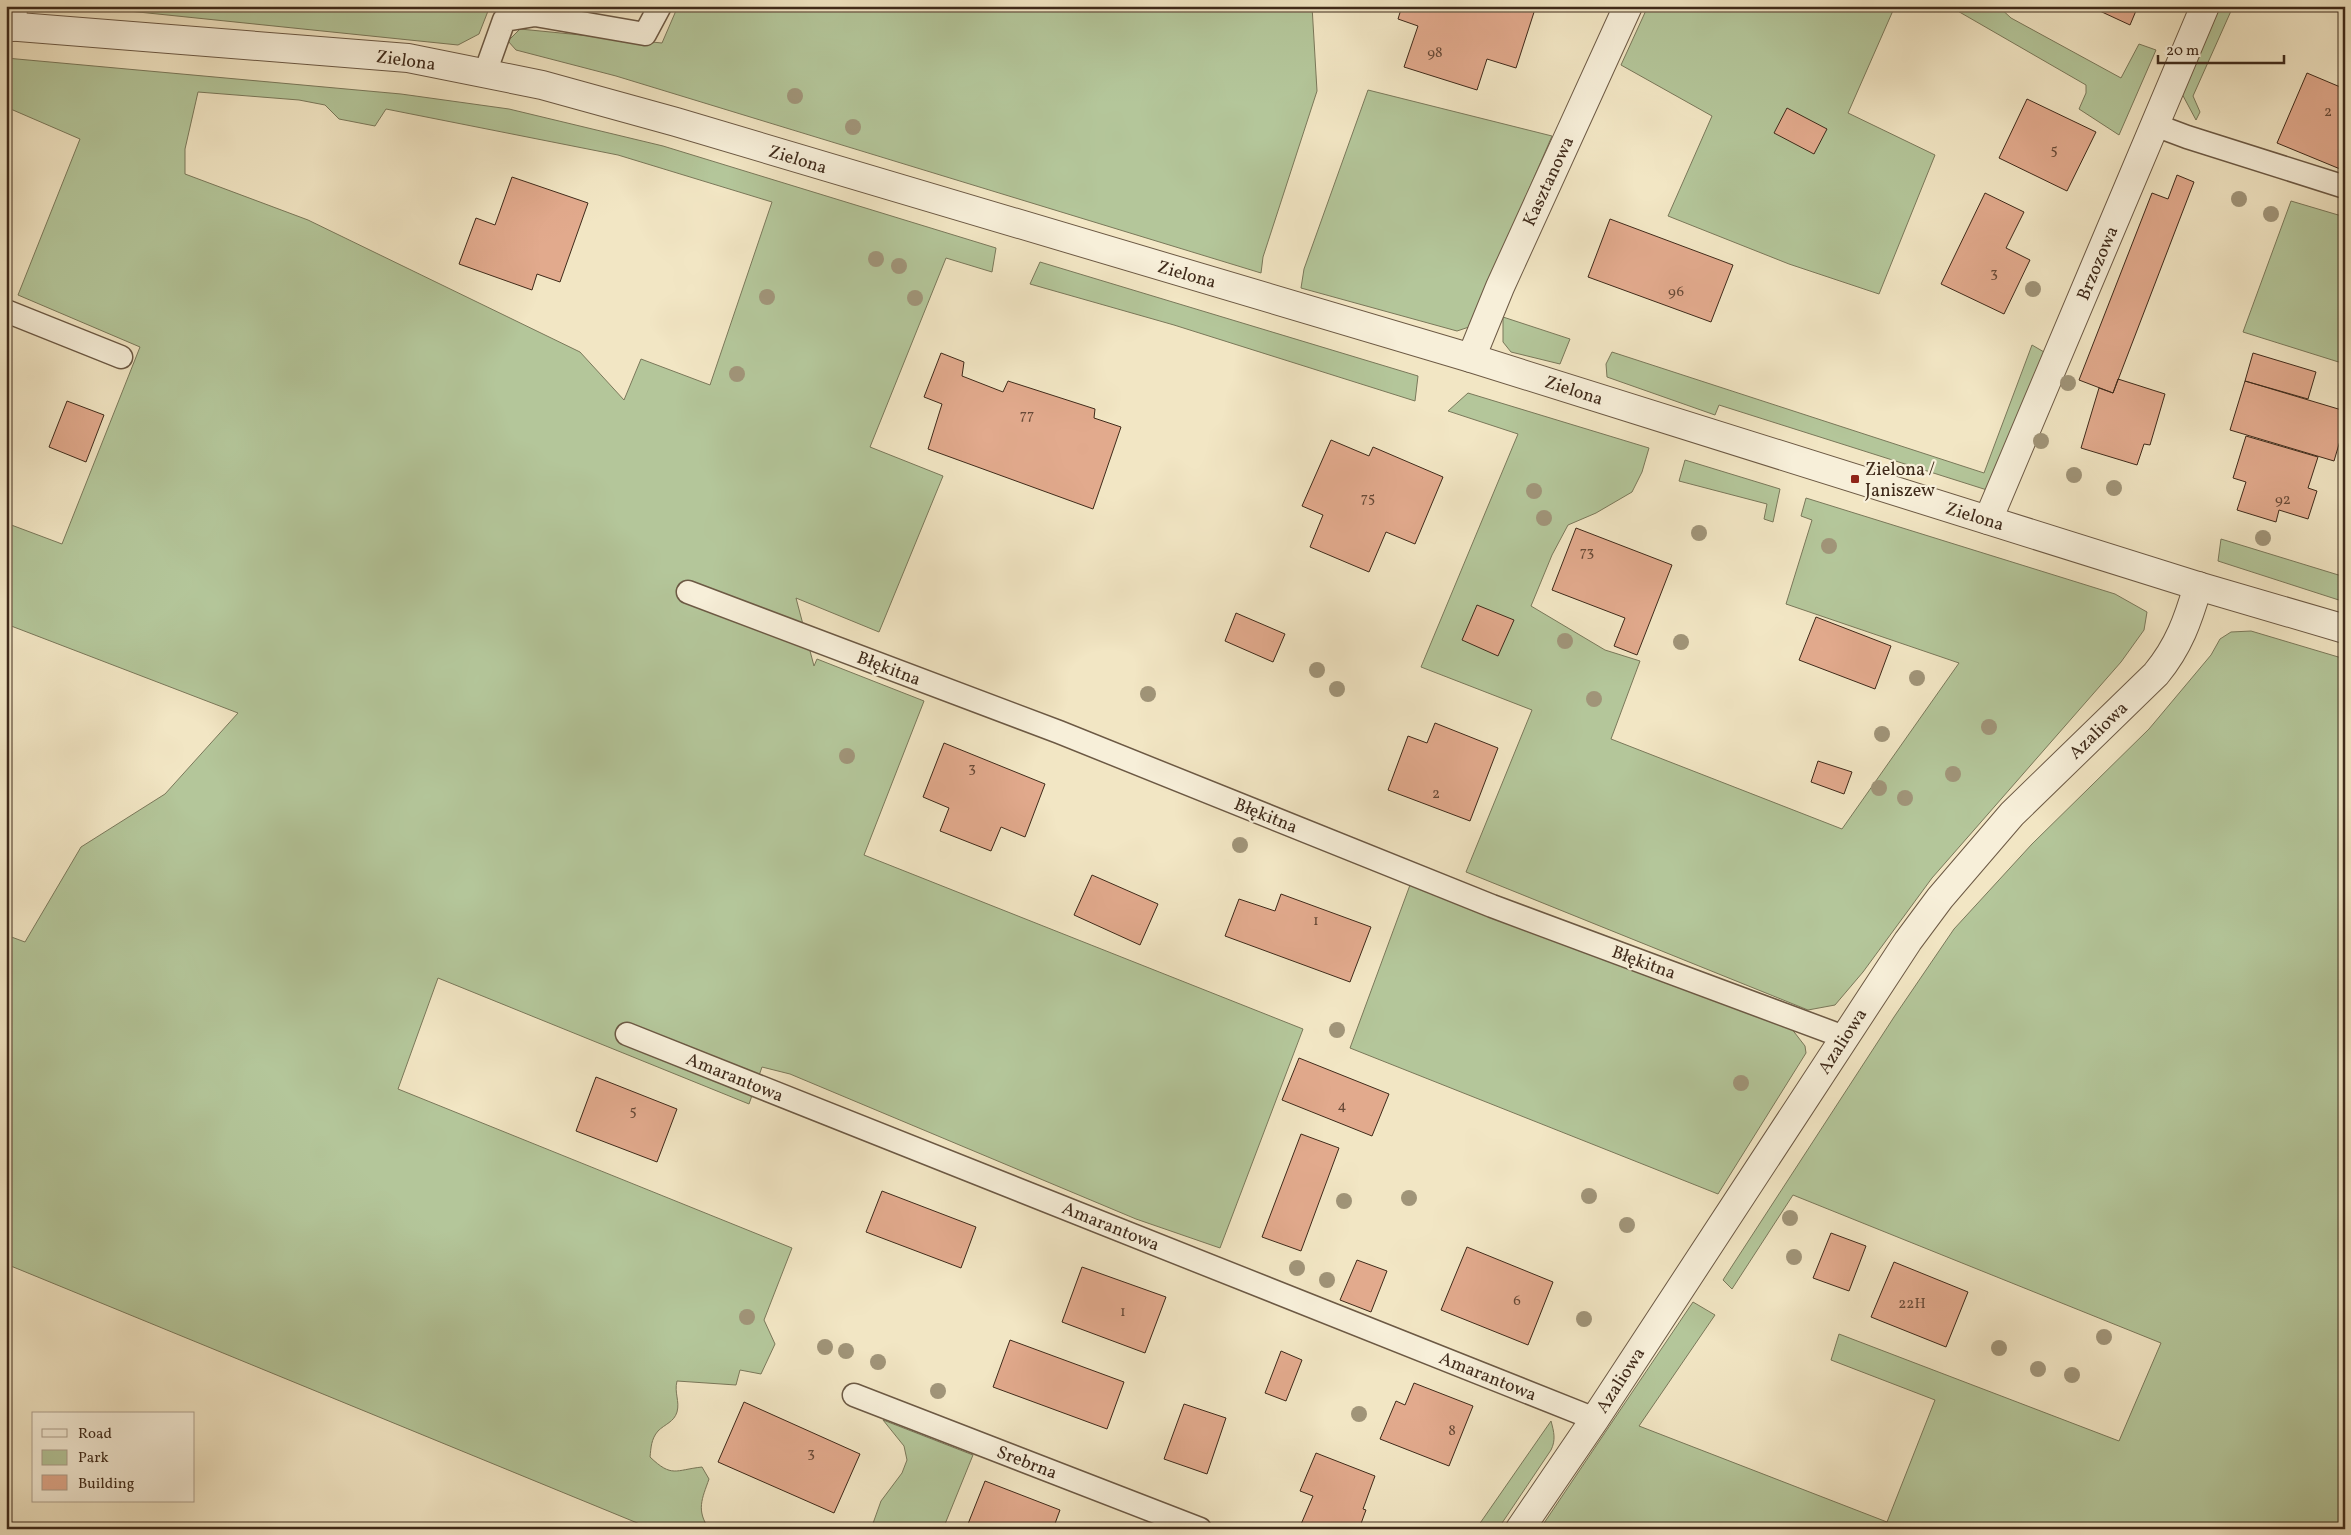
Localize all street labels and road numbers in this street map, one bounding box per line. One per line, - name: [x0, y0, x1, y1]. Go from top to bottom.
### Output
- street label: Zielona: [374, 45, 437, 78]
- street label: Kasztanowa: [1518, 133, 1581, 231]
- street label: Zielona: [765, 140, 830, 181]
- street label: Brzozowa: [2072, 222, 2125, 305]
- street label: Zielona: [1154, 255, 1219, 296]
- street label: Zielona: [1541, 370, 1606, 413]
- street label: Zielona: [1942, 497, 2007, 538]
- street label: Błękitna: [853, 646, 924, 693]
- street label: Azaliowa: [2064, 696, 2134, 766]
- street label: Błękitna: [1230, 792, 1301, 840]
- street label: Błękitna: [1608, 940, 1679, 987]
- street label: Azaliowa: [1813, 1004, 1874, 1080]
- street label: Amarantowa: [682, 1047, 787, 1109]
- street label: Amarantowa: [1058, 1196, 1163, 1258]
- street label: Azaliowa: [1591, 1343, 1652, 1419]
- street label: Amarantowa: [1435, 1346, 1540, 1408]
- street label: Srebrna: [993, 1440, 1060, 1486]

